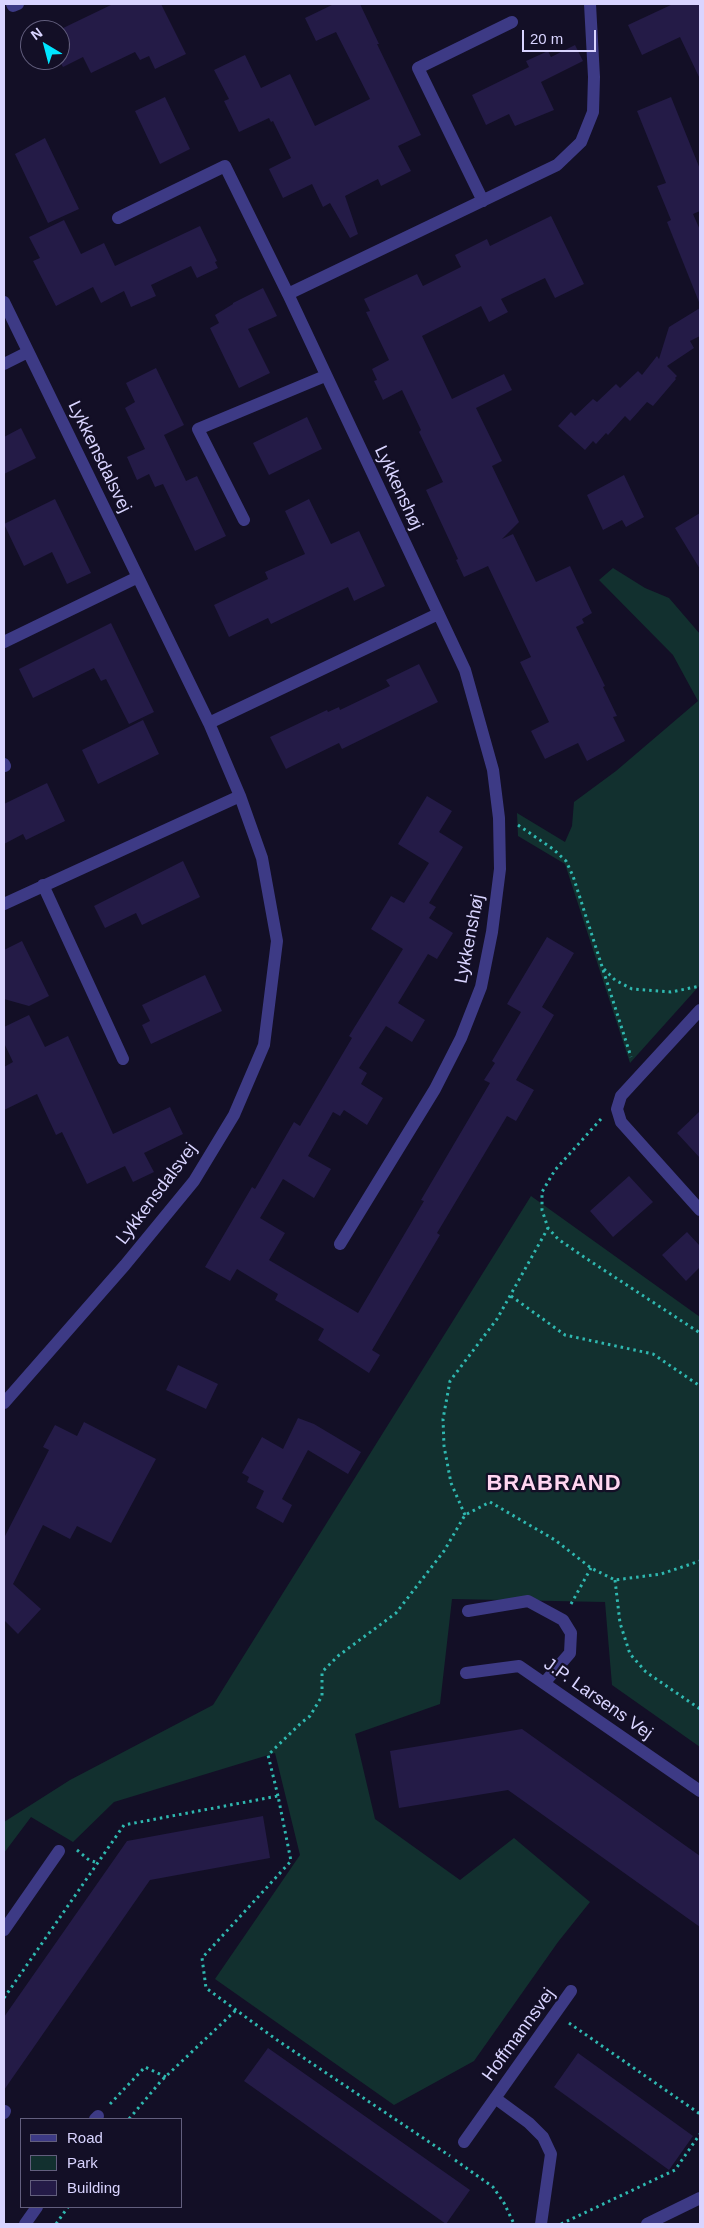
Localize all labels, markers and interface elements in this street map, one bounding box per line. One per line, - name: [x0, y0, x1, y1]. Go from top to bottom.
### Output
- north arrow: [20, 20, 70, 70]
- scale bar: [524, 20, 598, 52]
- text: N: [28, 24, 45, 43]
- text: 20 m: [530, 30, 563, 47]
- street label: Lykkensdalsvej: [63, 398, 135, 516]
- street label: Lykkenshøj: [369, 442, 427, 534]
- street label: Lykkenshøj: [451, 893, 489, 985]
- street label: Lykkensdalsvej: [112, 1139, 202, 1249]
- district label: BRABRAND: [485, 1471, 623, 1497]
- street label: J.P. Larsens Vej: [539, 1654, 657, 1744]
- street label: Hoffmannsvej: [478, 1984, 560, 2086]
- legend: [20, 2118, 182, 2208]
- text: Road: [67, 2129, 103, 2146]
- text: Park: [67, 2154, 98, 2171]
- text: Building: [67, 2179, 120, 2196]

